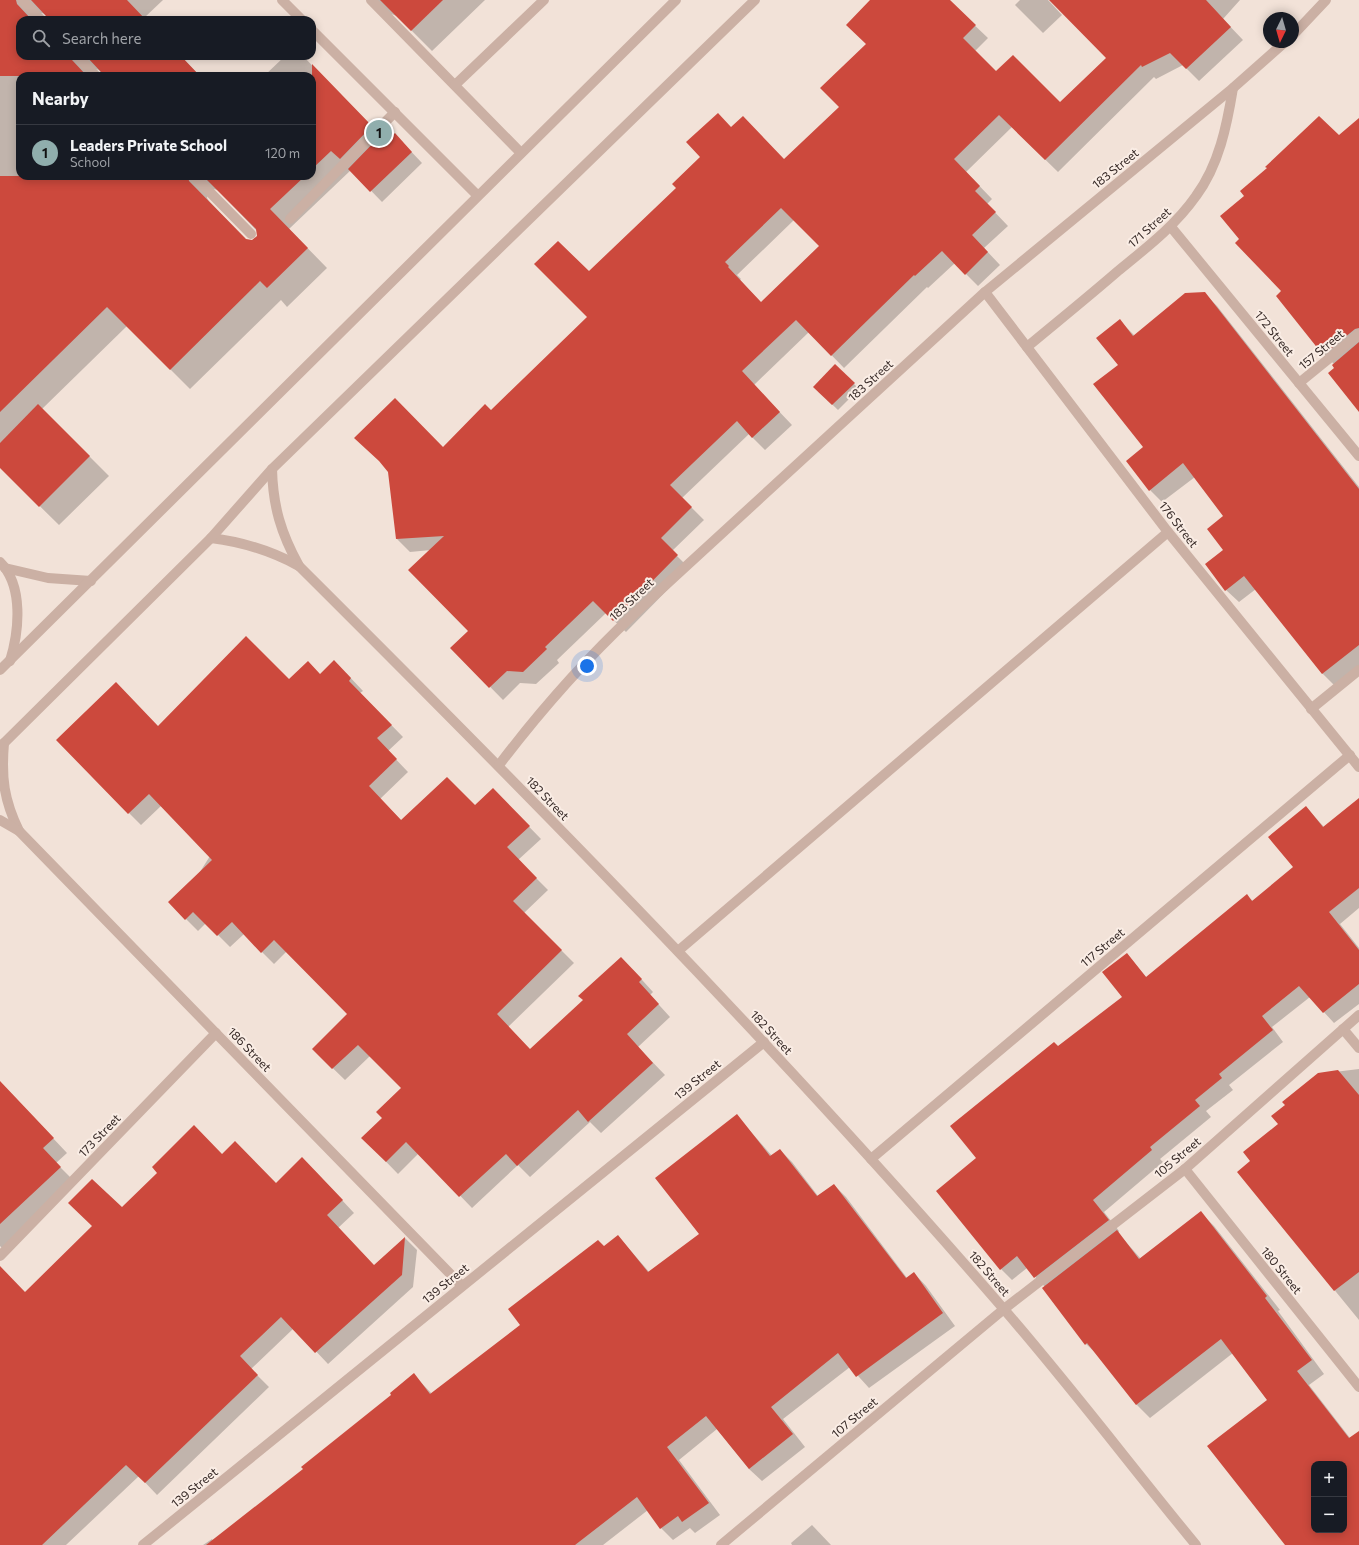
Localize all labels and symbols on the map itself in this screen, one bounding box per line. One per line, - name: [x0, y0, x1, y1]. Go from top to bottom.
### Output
- north arrow: [1263, 12, 1299, 48]
- pin: 1: [366, 118, 392, 148]
- street label: 183 Street: [1089, 145, 1141, 191]
- street label: 171 Street: [1125, 204, 1173, 250]
- street label: 172 Street: [1252, 307, 1298, 359]
- street label: 157 Street: [1296, 326, 1346, 372]
- street label: 183 Street: [845, 356, 895, 404]
- street label: 176 Street: [1157, 498, 1201, 550]
- street label: 183 Street: [606, 575, 656, 623]
- your location: [577, 656, 597, 676]
- street label: 182 Street: [524, 773, 572, 823]
- street label: 117 Street: [1077, 925, 1127, 969]
- street label: 182 Street: [748, 1007, 796, 1057]
- street label: 186 Street: [226, 1024, 275, 1074]
- street label: 139 Street: [671, 1056, 723, 1102]
- street label: 173 Street: [75, 1110, 123, 1159]
- street label: 105 Street: [1151, 1134, 1203, 1180]
- street label: 180 Street: [1259, 1244, 1305, 1296]
- street label: 182 Street: [967, 1248, 1013, 1298]
- street label: 139 Street: [419, 1260, 471, 1306]
- street label: 107 Street: [828, 1394, 880, 1440]
- street label: 139 Street: [168, 1464, 220, 1510]

